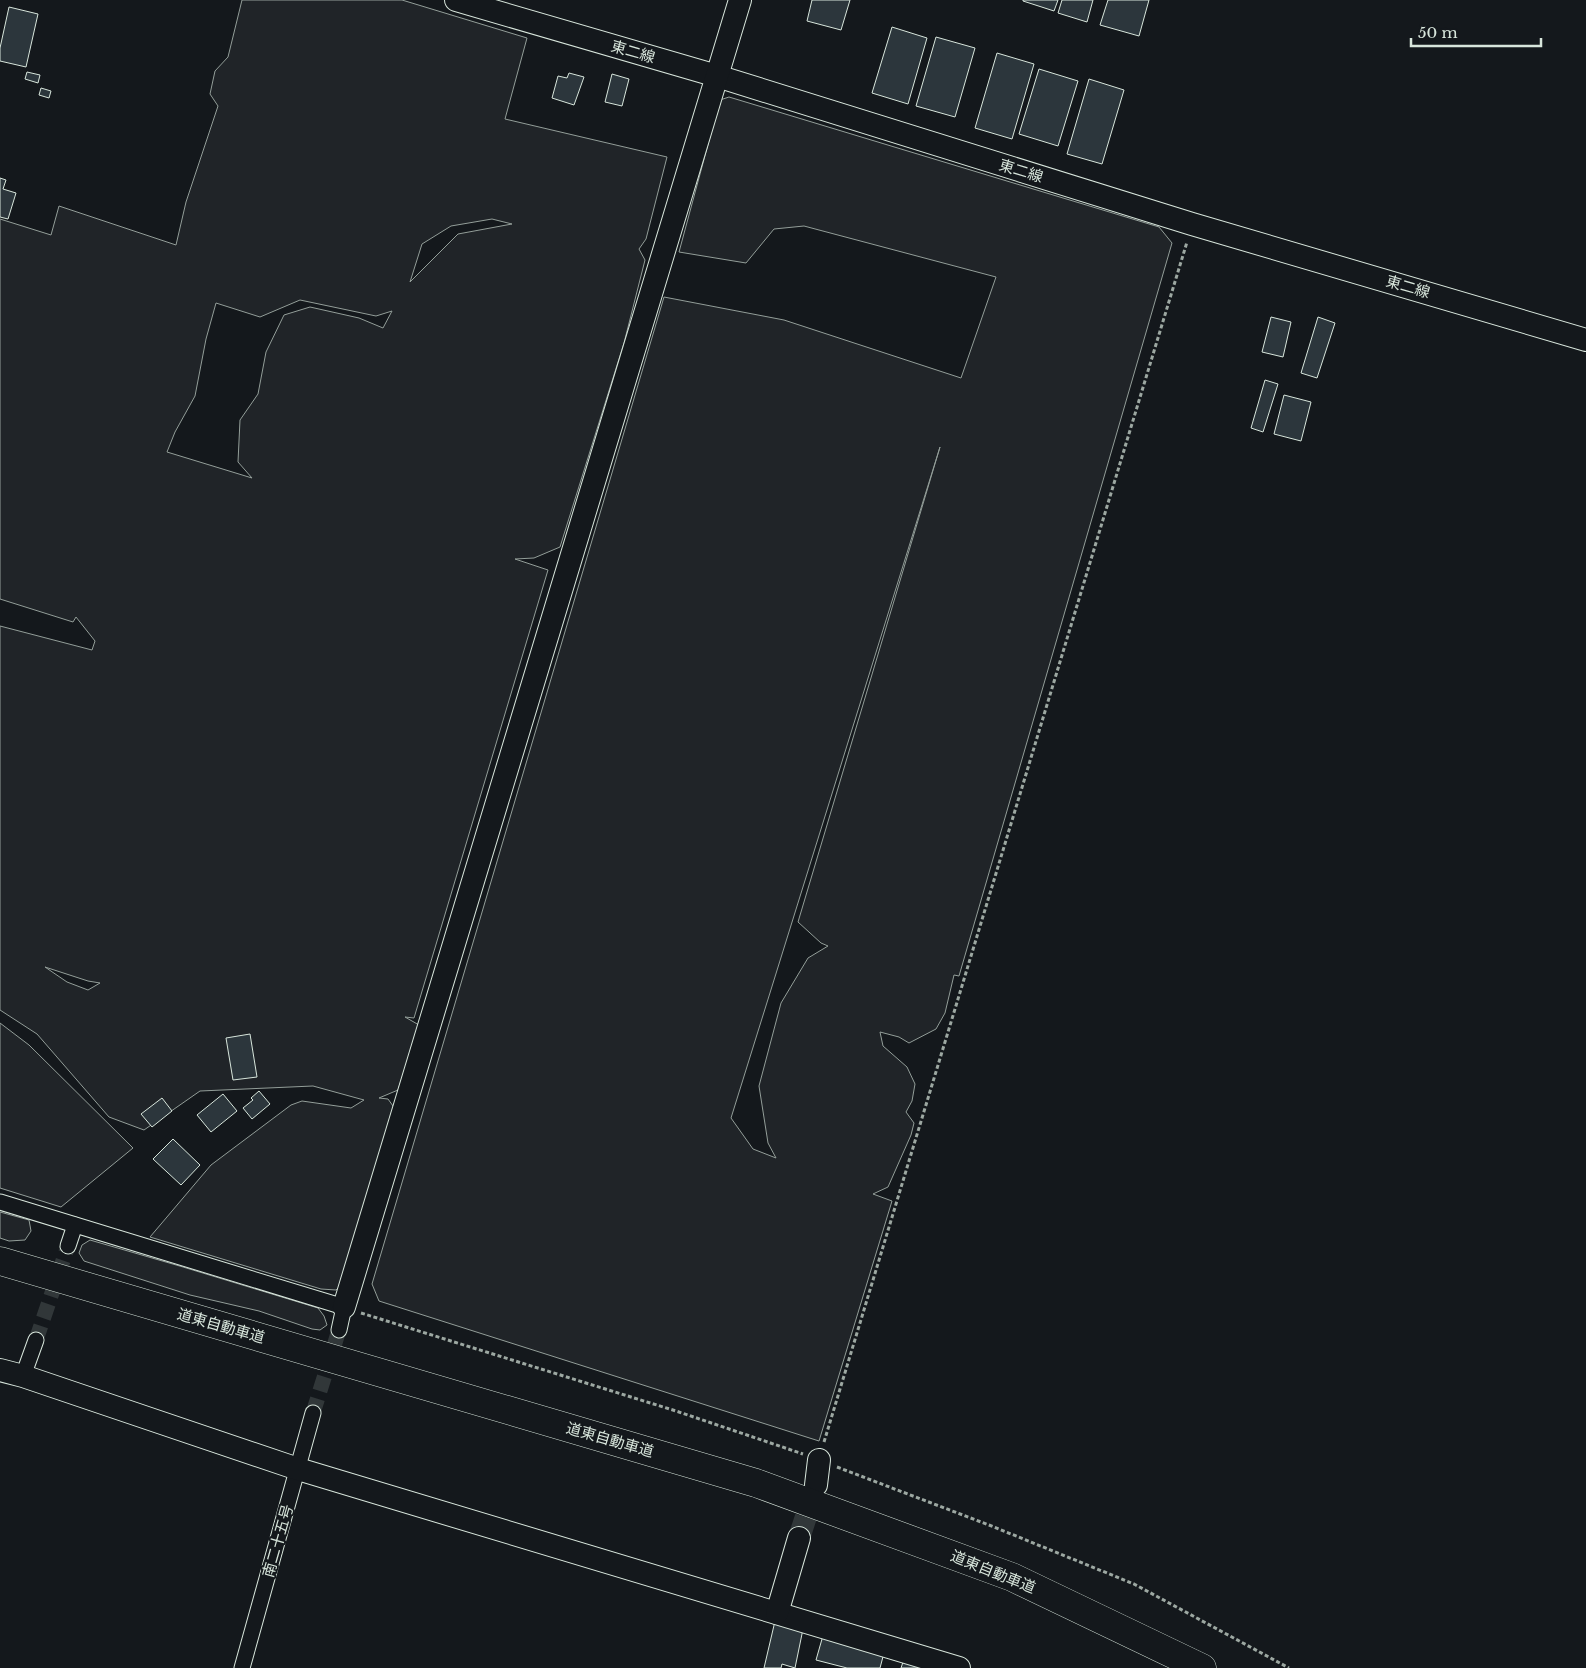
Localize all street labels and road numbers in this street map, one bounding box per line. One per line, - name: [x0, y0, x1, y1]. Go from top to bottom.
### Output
- street label: 東二線: [609, 36, 657, 67]
- street label: 東二線: [997, 155, 1045, 186]
- street label: 東二線: [1384, 271, 1432, 302]
- street label: 道東自動車道: [175, 1304, 267, 1347]
- street label: 道東自動車道: [564, 1418, 656, 1461]
- street label: 南二十五号: [258, 1502, 297, 1580]
- street label: 道東自動車道: [948, 1546, 1038, 1597]

